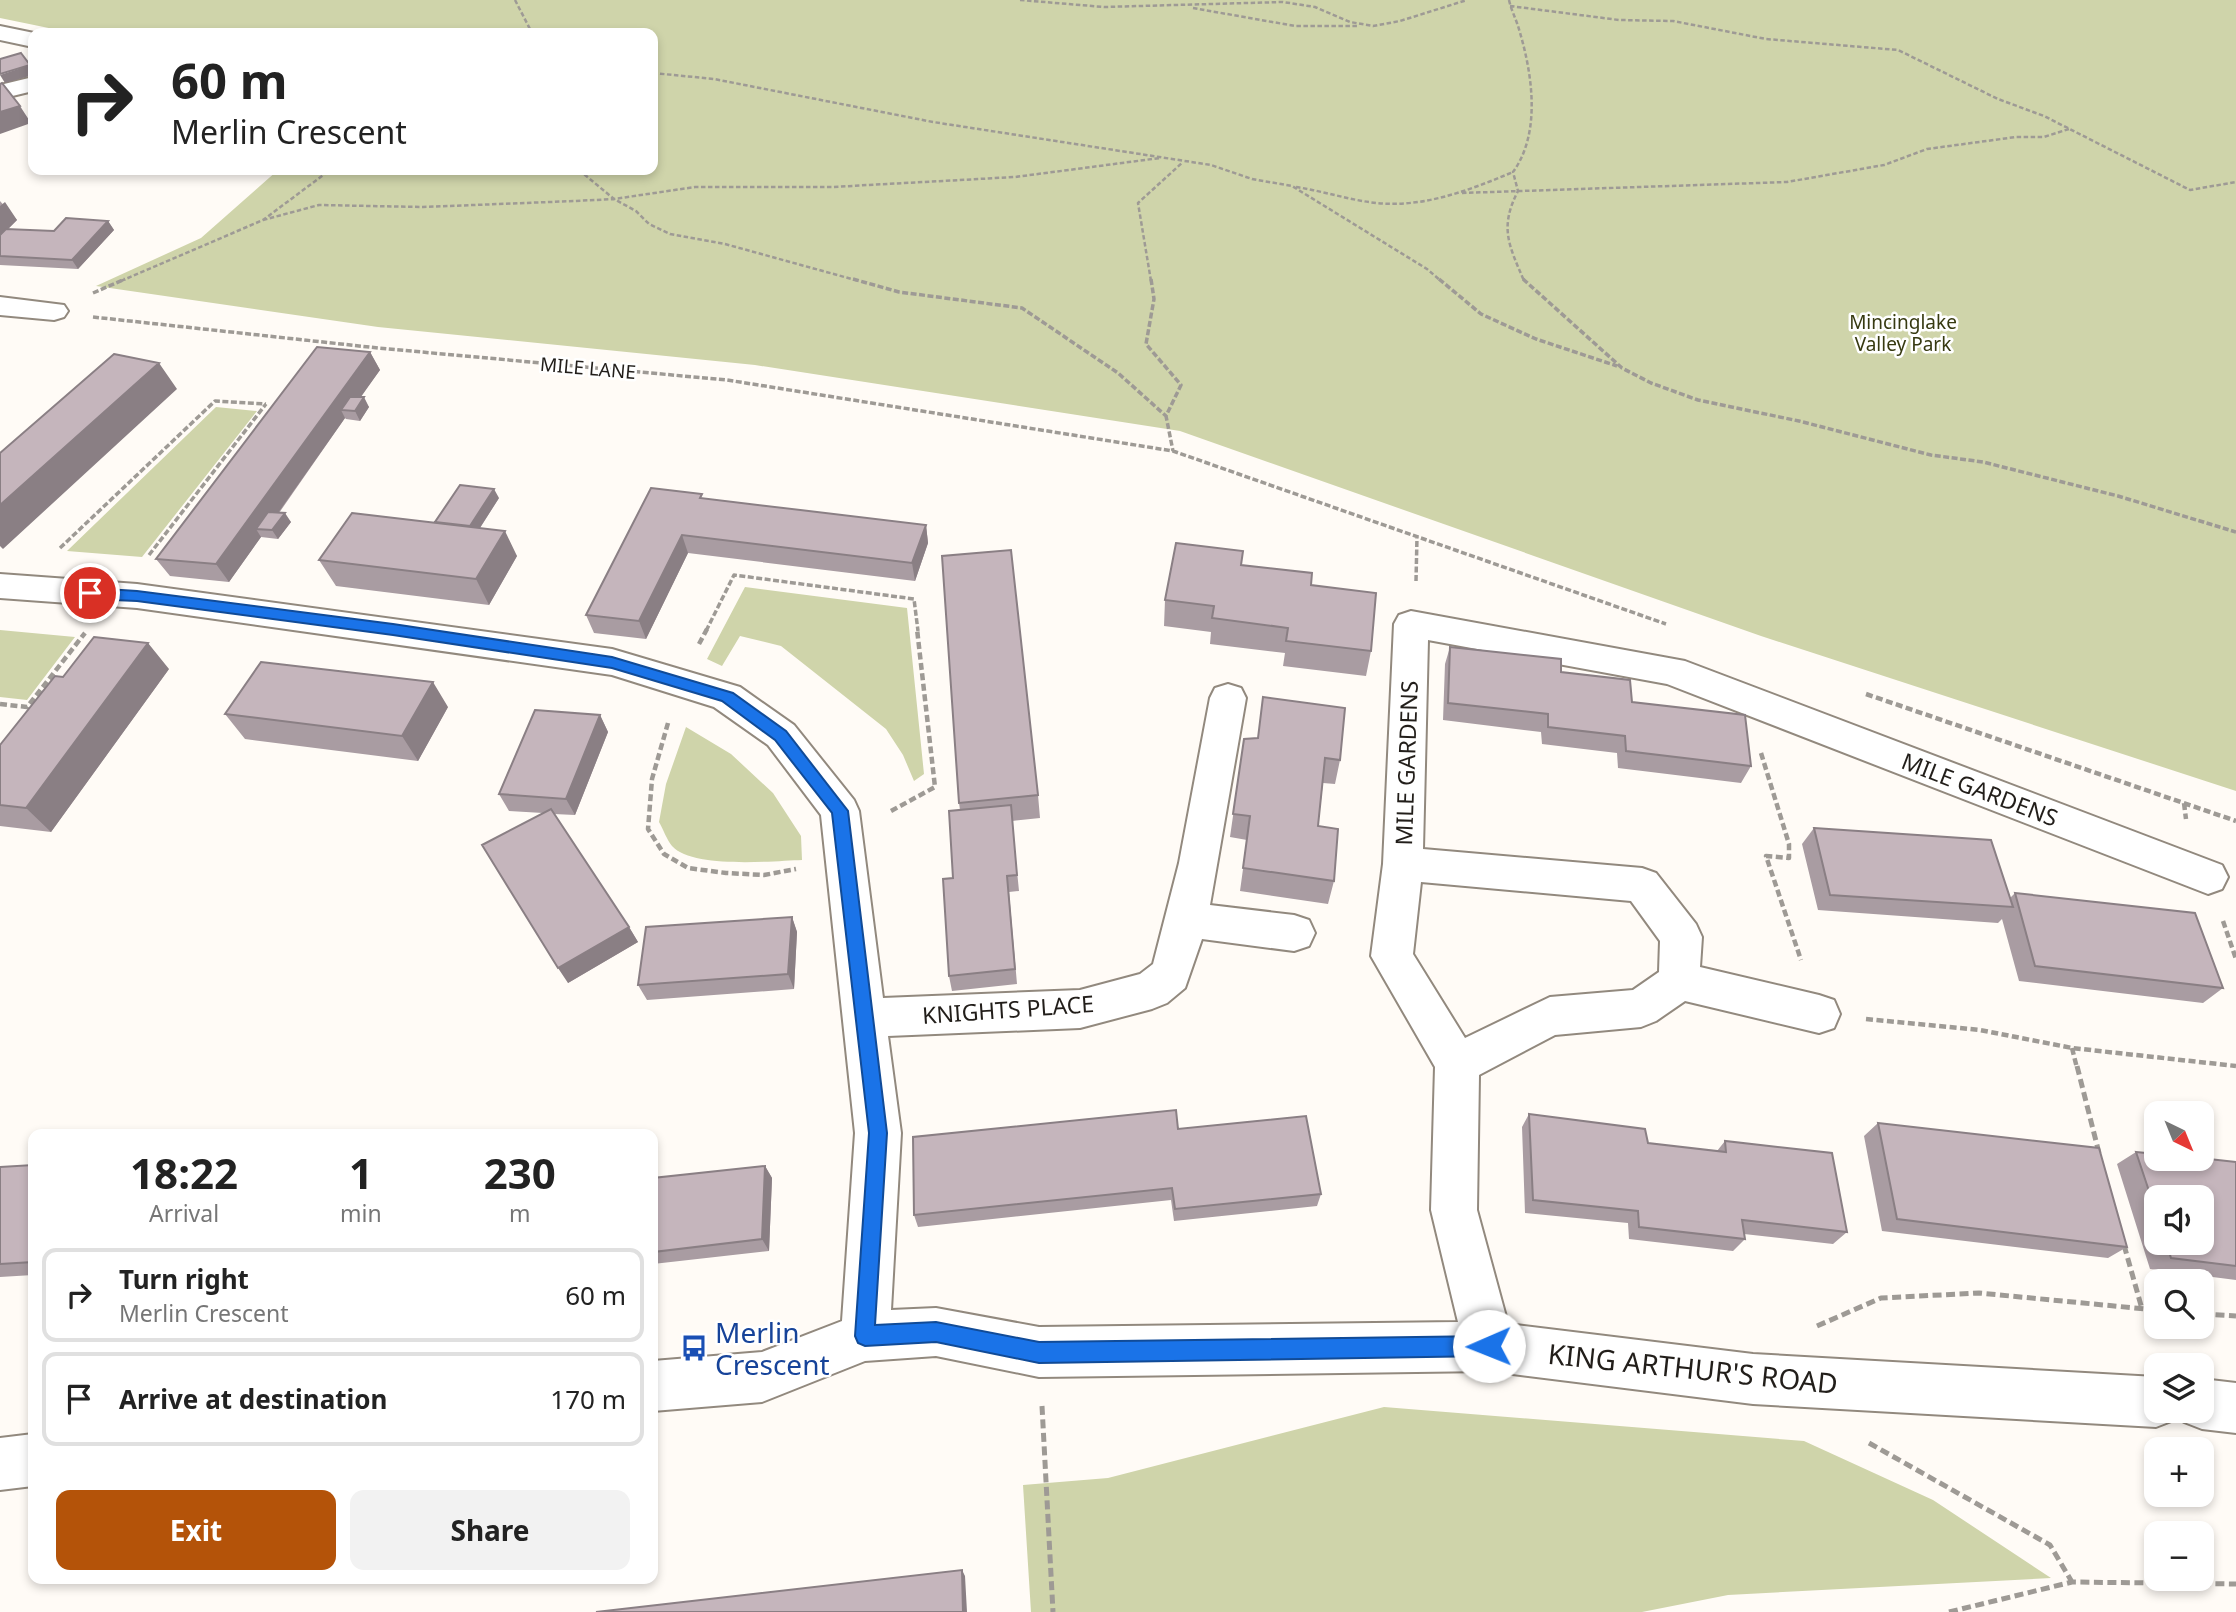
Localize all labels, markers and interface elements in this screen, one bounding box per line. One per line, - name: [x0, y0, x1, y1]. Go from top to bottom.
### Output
- text: 60 m: [171, 47, 288, 113]
- icon: right: [56, 56, 147, 147]
- text: Merlin Crescent: [171, 110, 407, 153]
- park label: Mincinglake Valley Park: [1849, 309, 1957, 357]
- street label: MILE LANE: [539, 351, 637, 385]
- pin: [60, 563, 120, 623]
- icon: arrive: [71, 574, 109, 612]
- street label: MILE GARDENS: [1387, 680, 1425, 846]
- street label: MILE GARDENS: [1897, 745, 2063, 833]
- street label: KNIGHTS PLACE: [921, 987, 1095, 1031]
- north arrow: [2144, 1101, 2214, 1171]
- map controls: [2144, 1101, 2214, 1591]
- text: 18:22: [130, 1144, 238, 1201]
- text: 1: [349, 1144, 373, 1201]
- text: 230: [484, 1144, 556, 1201]
- button: sound: [2144, 1185, 2214, 1255]
- text: Arrival: [149, 1197, 219, 1229]
- text: min: [340, 1197, 382, 1229]
- text: m: [509, 1197, 531, 1229]
- text: Turn right: [119, 1261, 249, 1297]
- button: search: [2144, 1269, 2214, 1339]
- icon: right: [60, 1276, 98, 1314]
- text: 60 m: [565, 1277, 626, 1313]
- text: Merlin Crescent: [119, 1297, 289, 1329]
- position arrow: [1452, 1309, 1526, 1383]
- place label: Merlin Crescent: [715, 1313, 830, 1383]
- bus stop icon: Merlin Crescent: [679, 1333, 709, 1363]
- street label: KING ARTHUR'S ROAD: [1546, 1334, 1840, 1402]
- button: layers: [2144, 1353, 2214, 1423]
- icon: arrive: [60, 1380, 98, 1418]
- text: Arrive at destination: [119, 1381, 388, 1417]
- text: 170 m: [550, 1381, 626, 1417]
- button: +: [2144, 1437, 2214, 1507]
- button: Exit: [56, 1490, 336, 1570]
- button: Share: [350, 1490, 630, 1570]
- button: −: [2144, 1521, 2214, 1591]

